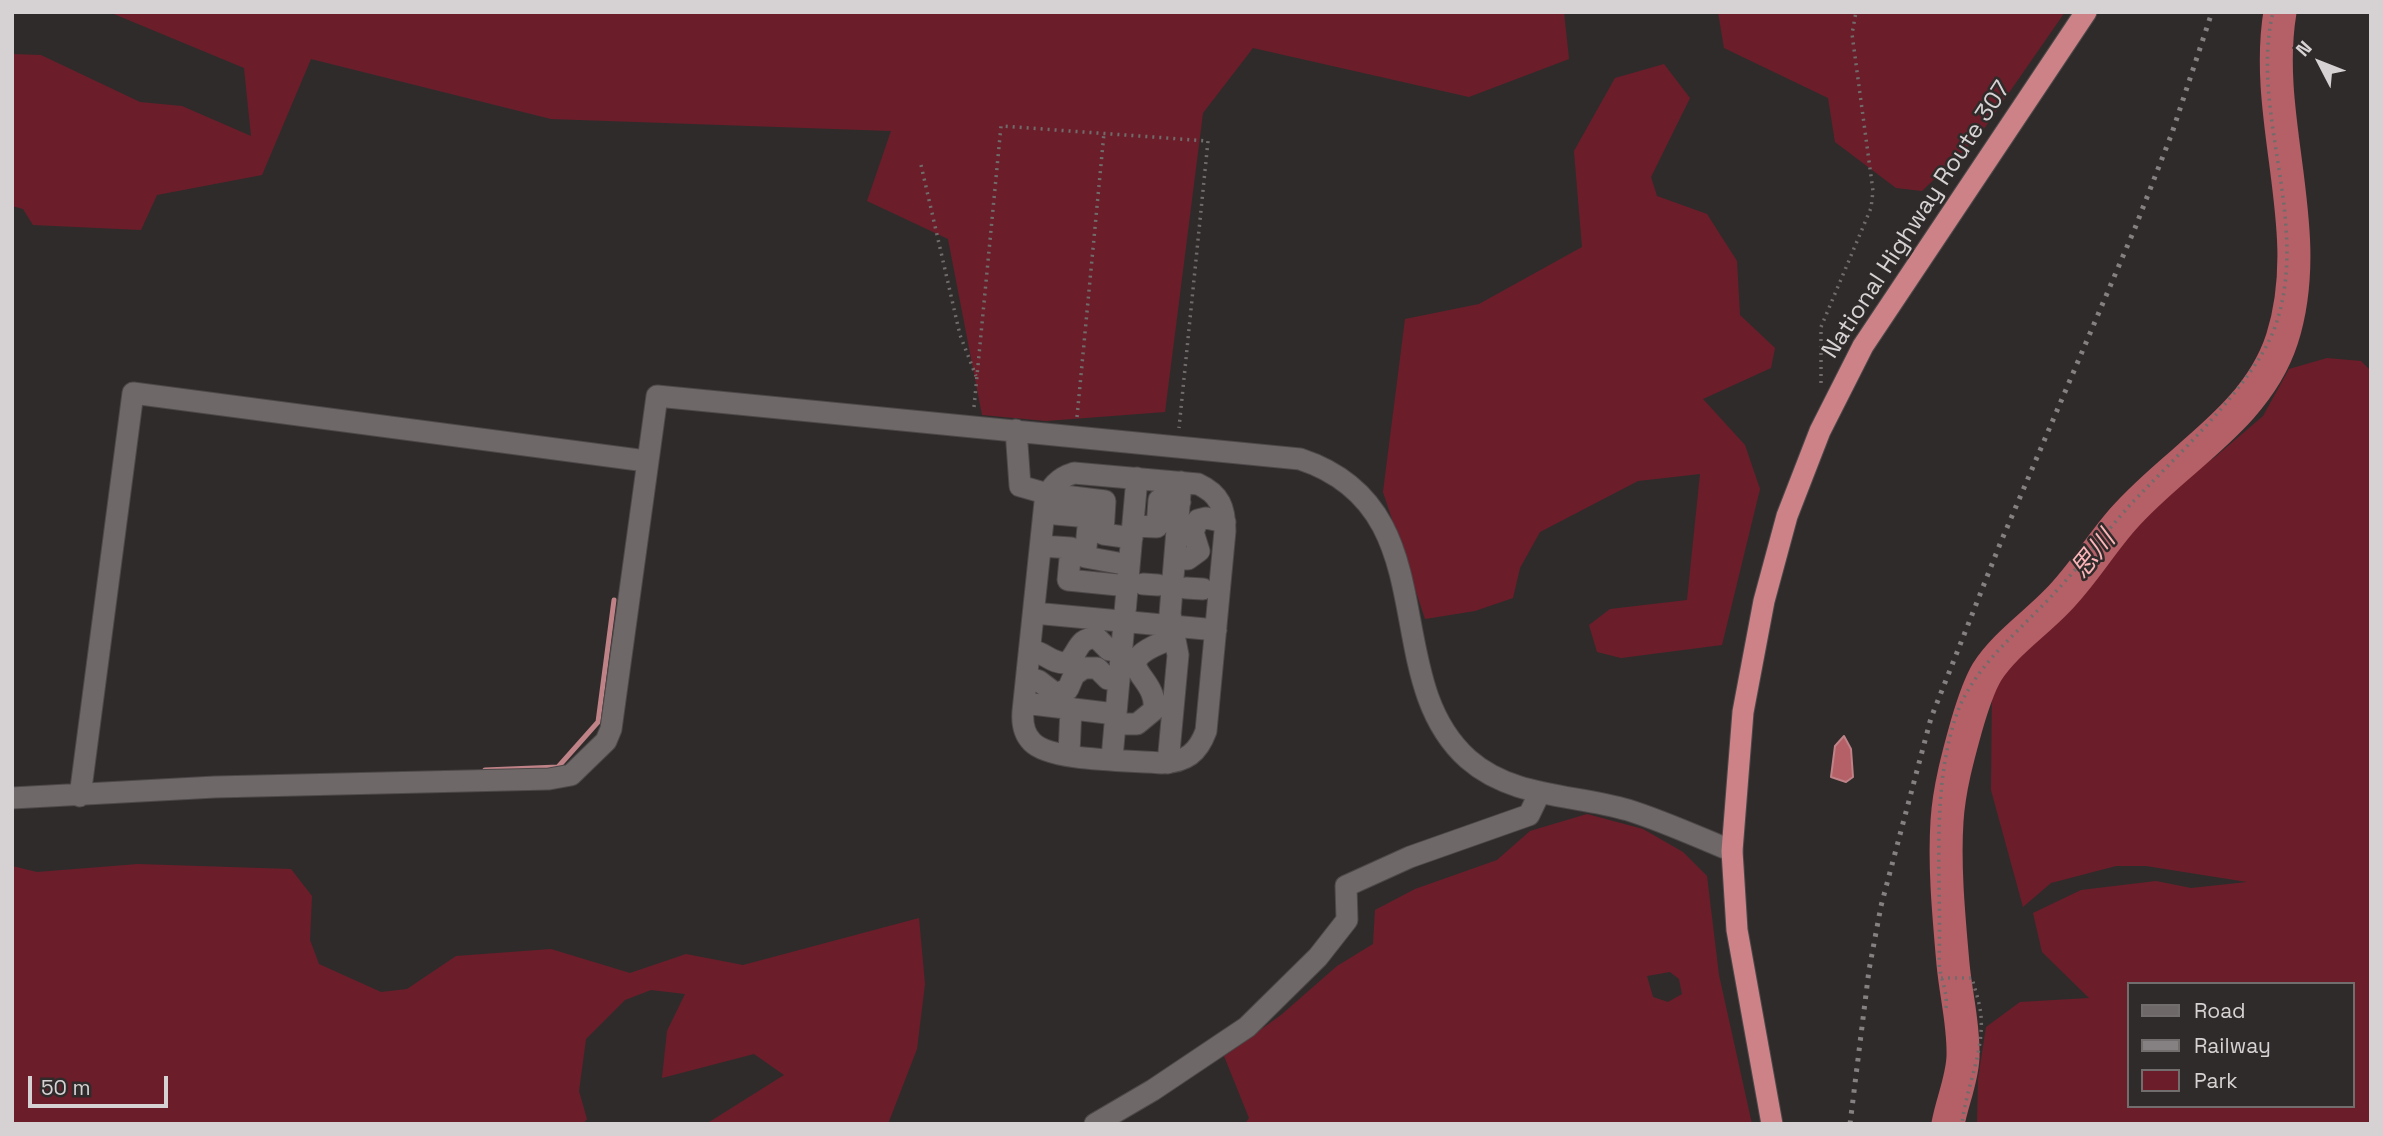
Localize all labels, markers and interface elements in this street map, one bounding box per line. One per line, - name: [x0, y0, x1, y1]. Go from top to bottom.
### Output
- north arrow: [2285, 28, 2355, 98]
- text: N: [2290, 36, 2318, 62]
- street label: National Highway Route 307: [1816, 76, 2018, 364]
- water label: 思川: [2066, 525, 2122, 585]
- legend: [2128, 982, 2355, 1108]
- text: Road: [2194, 997, 2246, 1024]
- text: Railway: [2194, 1032, 2271, 1059]
- scale bar: [32, 1062, 172, 1106]
- text: Park: [2194, 1067, 2238, 1094]
- text: 50 m: [41, 1074, 91, 1101]

